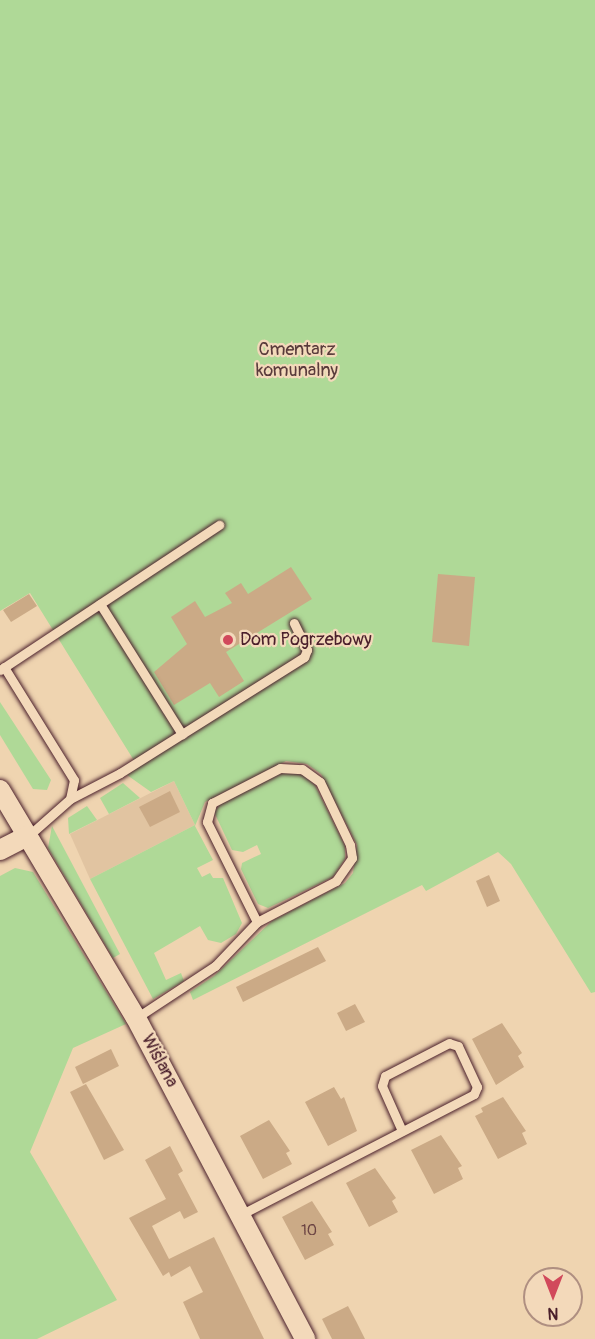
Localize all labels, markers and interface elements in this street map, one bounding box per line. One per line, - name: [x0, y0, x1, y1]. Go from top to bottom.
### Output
- park label: Cmentarz komunalny: [256, 340, 338, 382]
- place label: Dom Pogrzebowy: [240, 629, 372, 651]
- marker: Dom Pogrzebowy: [221, 633, 235, 647]
- street label: Wiślana: [136, 1031, 182, 1091]
- house number: 10: [301, 1222, 317, 1240]
- north arrow: [523, 1267, 583, 1327]
- text: N: [548, 1303, 558, 1323]

